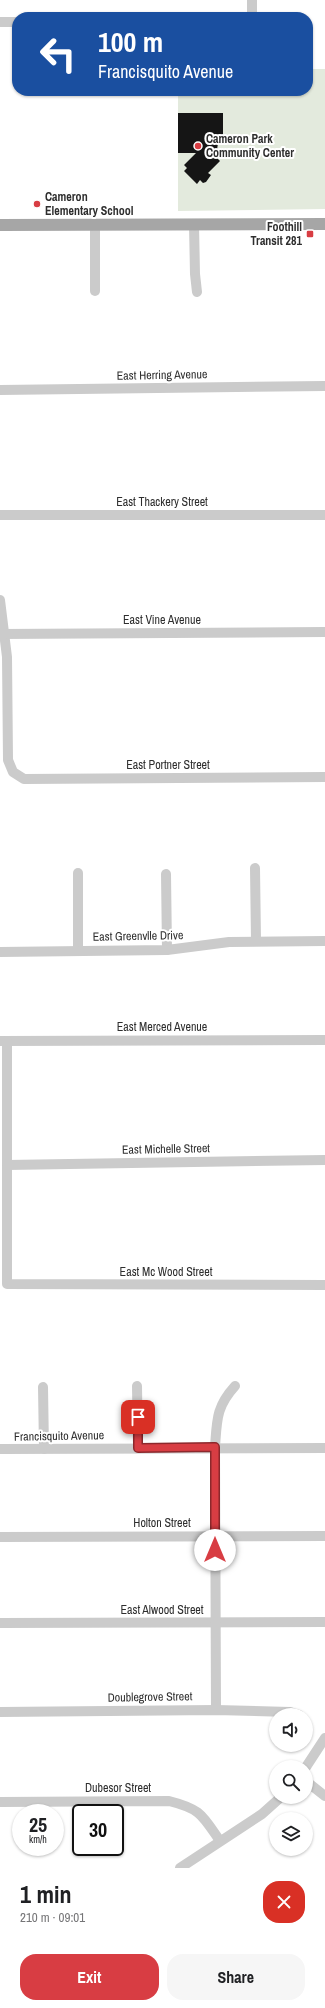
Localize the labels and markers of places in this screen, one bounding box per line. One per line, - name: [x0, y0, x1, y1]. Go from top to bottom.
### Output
- place label: Cameron Park Community Center: [206, 131, 294, 161]
- marker: Cameron Park Community Center: [193, 141, 203, 151]
- place label: Cameron Elementary School: [45, 189, 134, 219]
- marker: Cameron Elementary School: [32, 199, 42, 209]
- place label: Foothill Transit 281: [251, 219, 303, 249]
- marker: Foothill Transit 281: [305, 229, 315, 239]
- pin: [121, 1400, 155, 1434]

